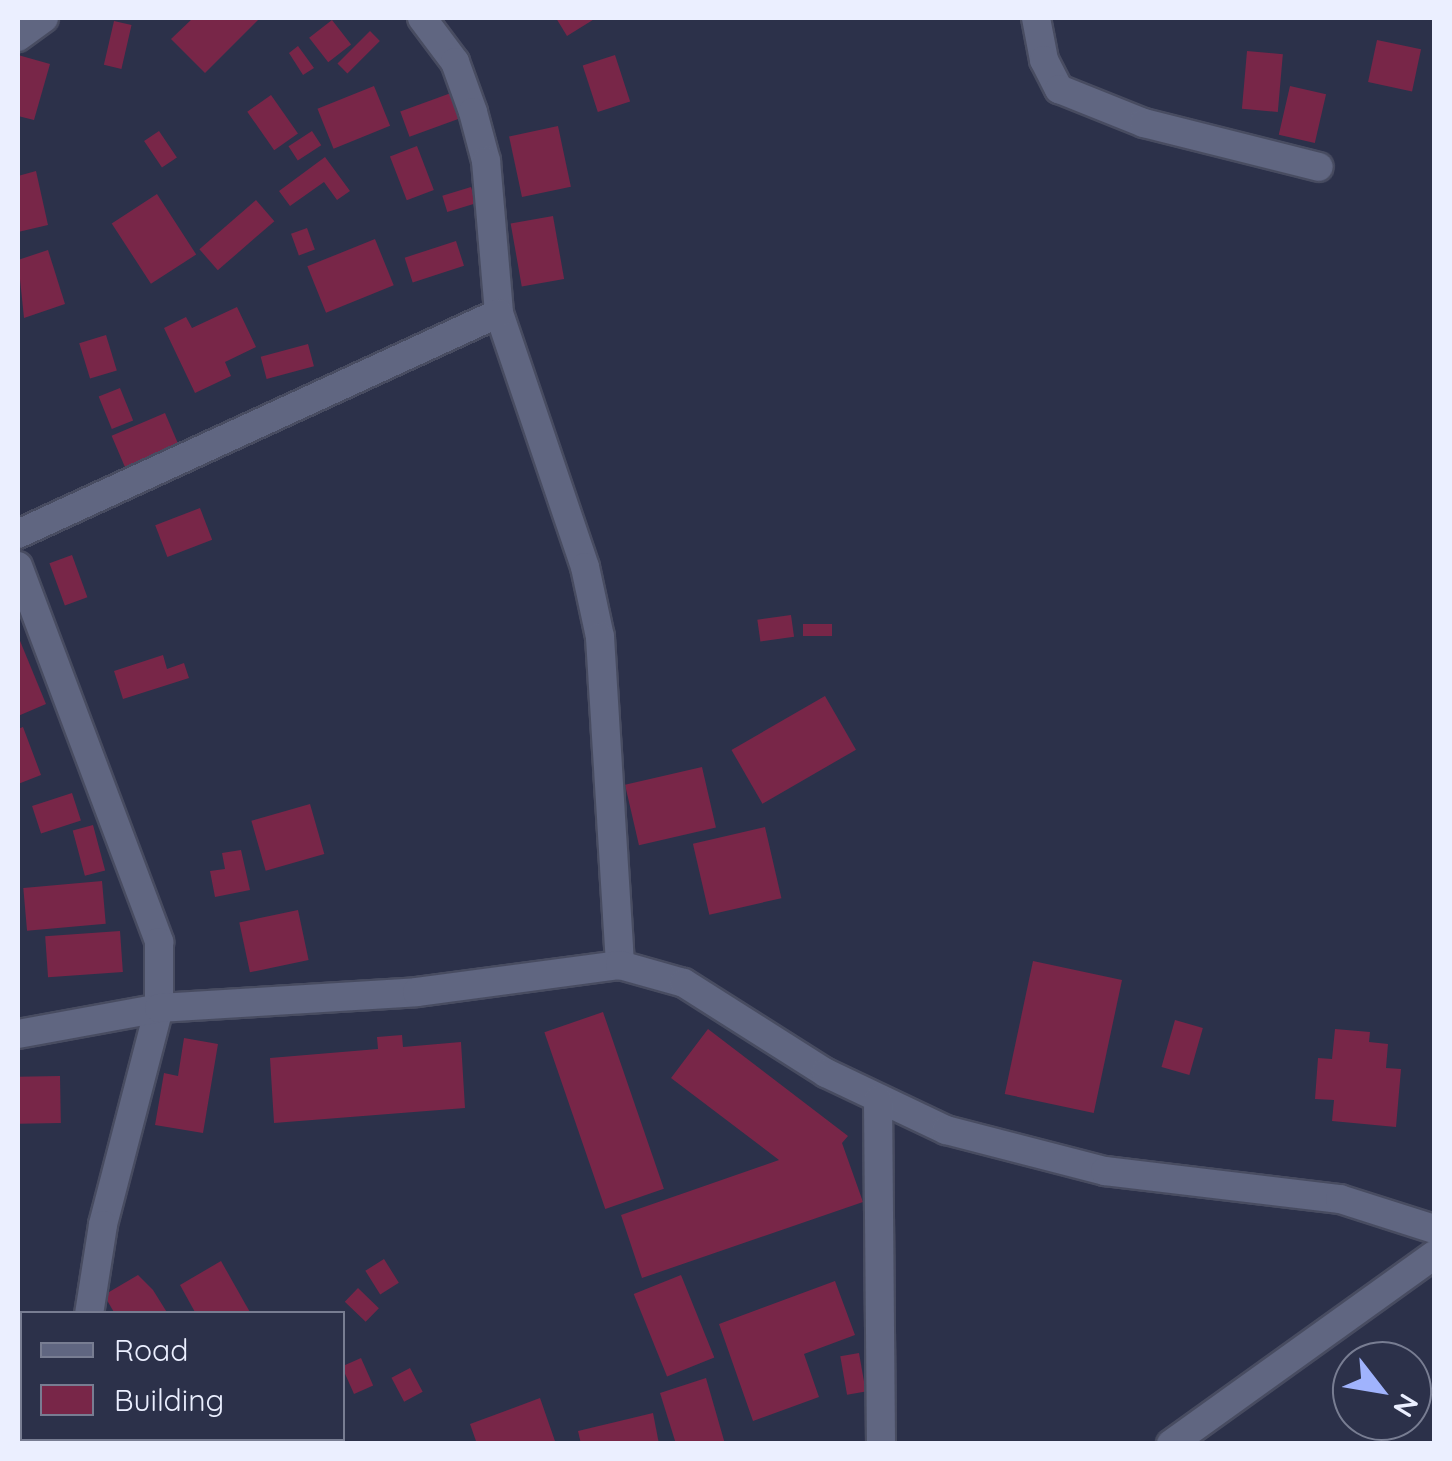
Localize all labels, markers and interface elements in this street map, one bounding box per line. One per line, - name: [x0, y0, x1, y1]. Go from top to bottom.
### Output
- legend: [20, 1311, 345, 1441]
- text: Road: [114, 1331, 188, 1369]
- north arrow: [1332, 1341, 1432, 1441]
- text: Building: [114, 1381, 224, 1419]
- text: N: [1386, 1388, 1427, 1424]

